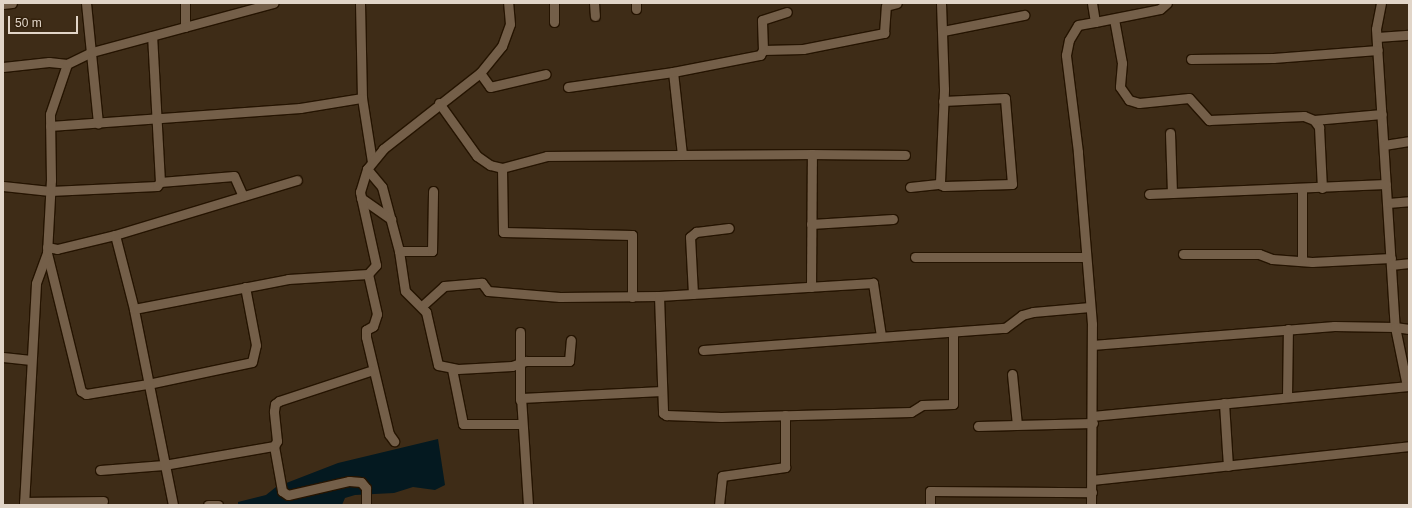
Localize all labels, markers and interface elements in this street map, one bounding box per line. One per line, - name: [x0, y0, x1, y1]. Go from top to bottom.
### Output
- scale bar: [10, 8, 80, 34]
- text: 50 m: [15, 16, 42, 30]

